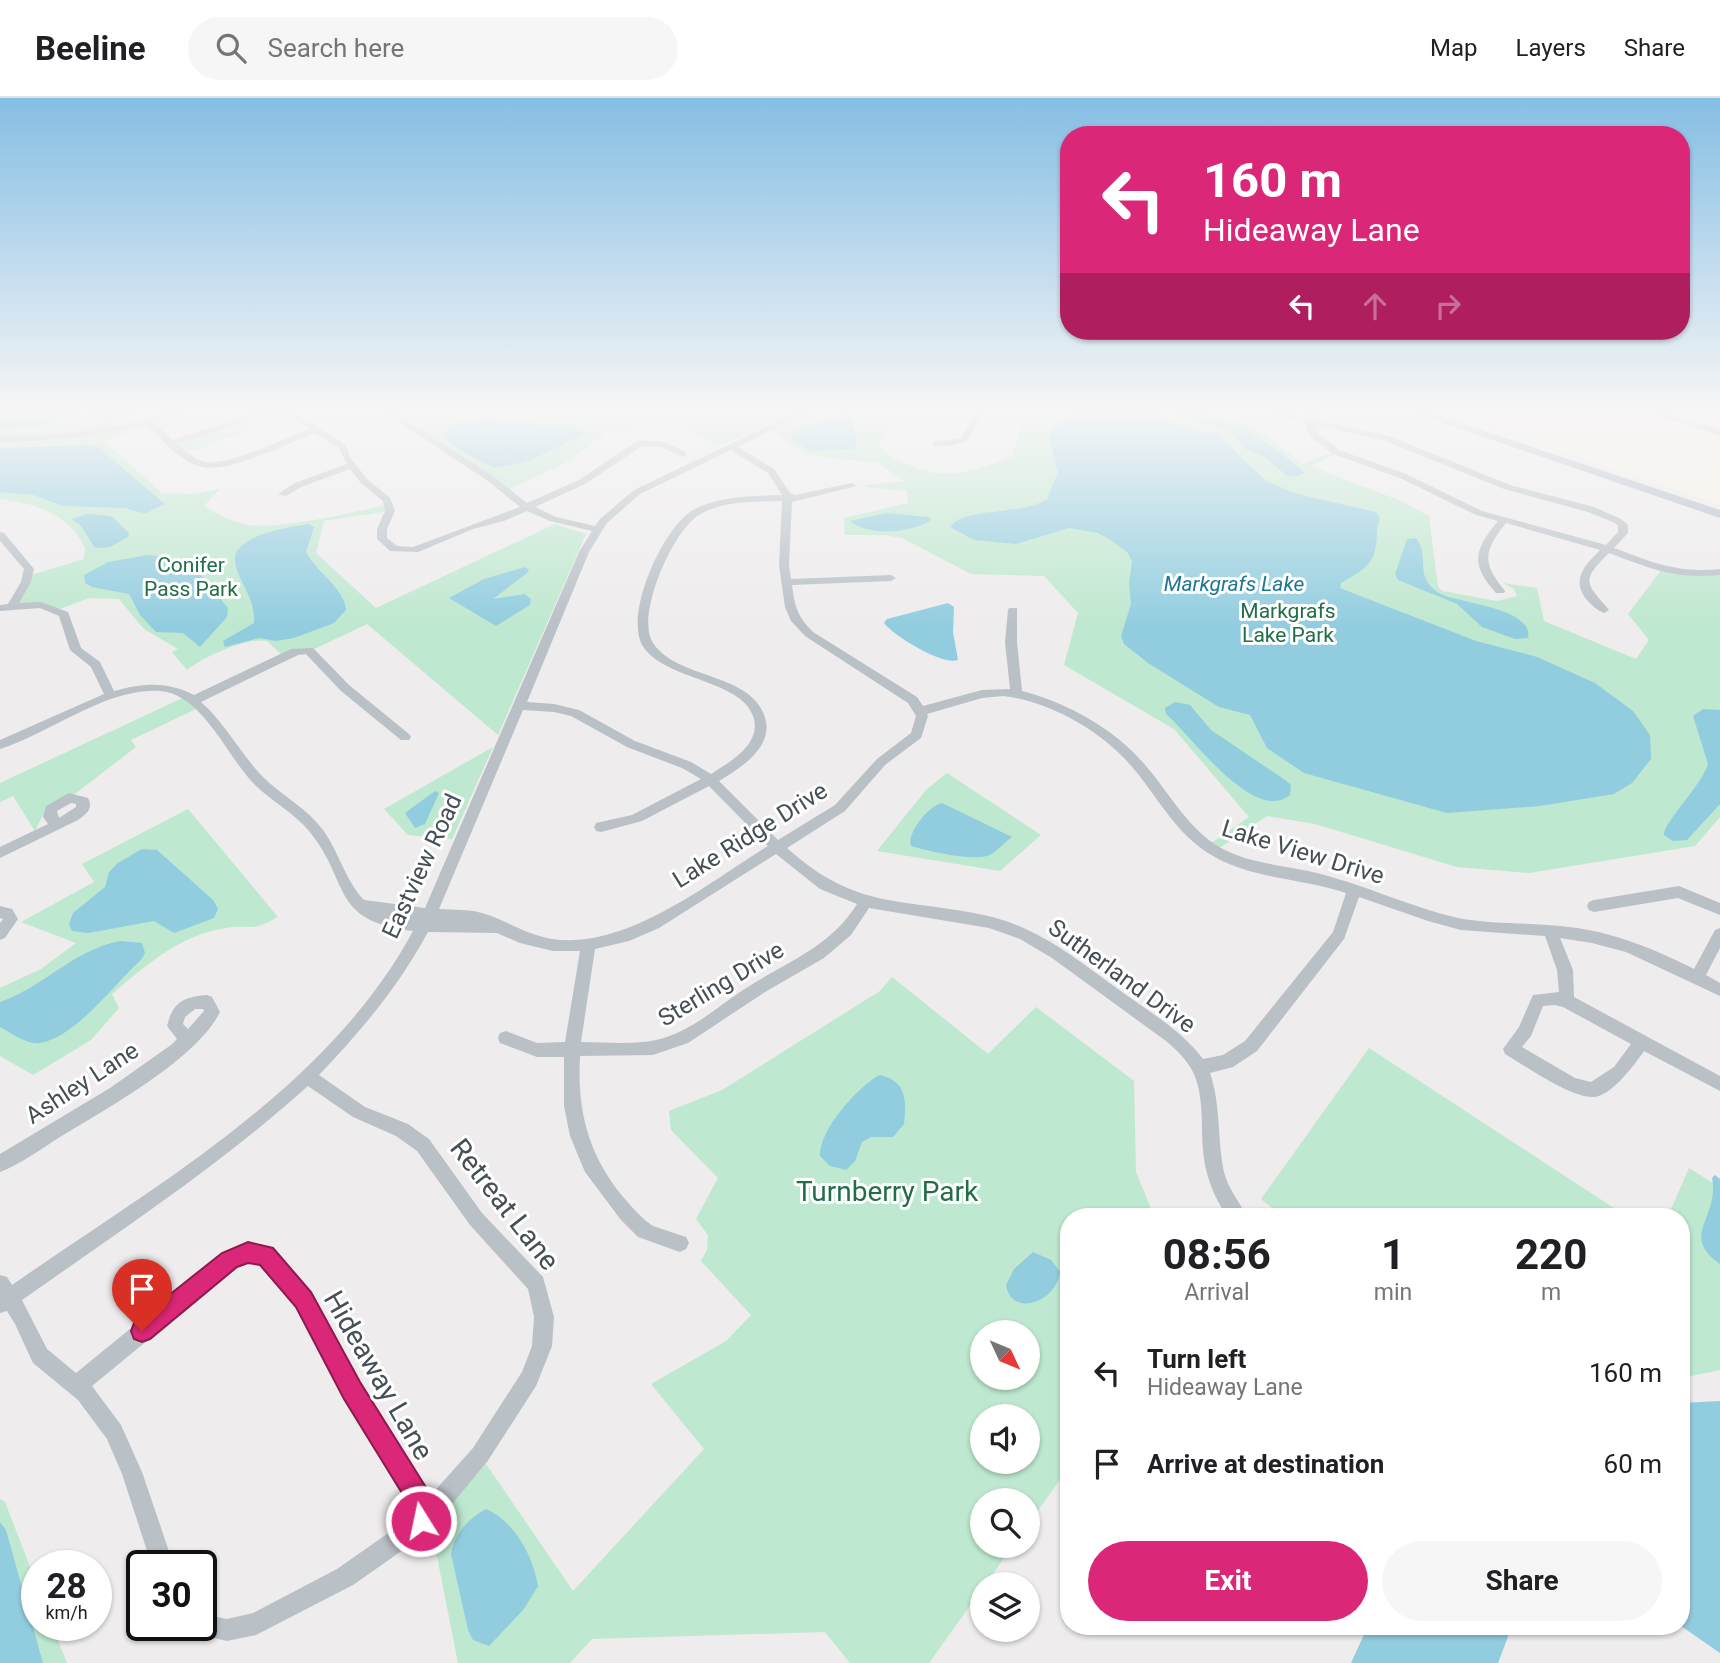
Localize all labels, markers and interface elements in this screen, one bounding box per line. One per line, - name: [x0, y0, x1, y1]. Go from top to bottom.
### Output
- search box: [188, 17, 678, 80]
- text: Beeline: [35, 29, 146, 68]
- icon: search: [212, 29, 250, 67]
- text: Search here: [268, 33, 404, 63]
- text: Map: [1430, 34, 1478, 62]
- text: Layers: [1516, 34, 1586, 62]
- text: Share: [1624, 34, 1685, 62]
- text: 160 m: [1203, 152, 1342, 209]
- icon: left: [1088, 154, 1179, 245]
- text: Hideaway Lane: [1203, 211, 1420, 249]
- icon: left: [1283, 287, 1321, 325]
- icon: ahead: [1356, 287, 1394, 325]
- icon: right: [1429, 287, 1467, 325]
- park label: Conifer Pass Park: [144, 553, 238, 601]
- water label: Markgrafs Lake: [1164, 572, 1305, 596]
- park label: Markgrafs Lake Park: [1240, 599, 1336, 647]
- street label: Lake Ridge Drive: [668, 776, 832, 894]
- street label: Eastview Road: [376, 789, 468, 943]
- street label: Lake View Drive: [1218, 814, 1388, 890]
- street label: Sutherland Drive: [1043, 913, 1201, 1039]
- street label: Sterling Drive: [653, 936, 789, 1032]
- street label: Ashley Lane: [20, 1036, 144, 1130]
- street label: Retreat Lane: [443, 1132, 566, 1276]
- park label: Turnberry Park: [796, 1175, 979, 1208]
- text: 08:56: [1163, 1230, 1271, 1279]
- text: 1: [1381, 1230, 1405, 1279]
- text: 220: [1515, 1230, 1587, 1279]
- pin: [112, 1259, 172, 1331]
- icon: arrive: [123, 1270, 161, 1308]
- text: Arrival: [1184, 1279, 1250, 1306]
- text: min: [1374, 1279, 1412, 1306]
- text: m: [1541, 1279, 1561, 1306]
- street label: Hideaway Lane: [317, 1285, 440, 1466]
- north arrow: [970, 1320, 1040, 1390]
- map controls: [970, 1320, 1040, 1642]
- text: Turn left: [1147, 1344, 1246, 1374]
- icon: left: [1088, 1354, 1126, 1392]
- text: 160 m: [1589, 1358, 1662, 1388]
- text: Hideaway Lane: [1147, 1374, 1303, 1401]
- button: sound: [970, 1404, 1040, 1474]
- icon: arrive: [1088, 1445, 1126, 1483]
- text: Arrive at destination: [1147, 1449, 1384, 1479]
- text: 60 m: [1604, 1449, 1662, 1479]
- position arrow: [384, 1484, 458, 1558]
- button: search: [970, 1488, 1040, 1558]
- button: Exit: [1088, 1541, 1368, 1621]
- button: Share: [1382, 1541, 1662, 1621]
- speed limit sign: 30: [126, 1550, 217, 1641]
- text: 28: [46, 1566, 87, 1607]
- button: layers: [970, 1572, 1040, 1642]
- text: km/h: [45, 1602, 88, 1623]

